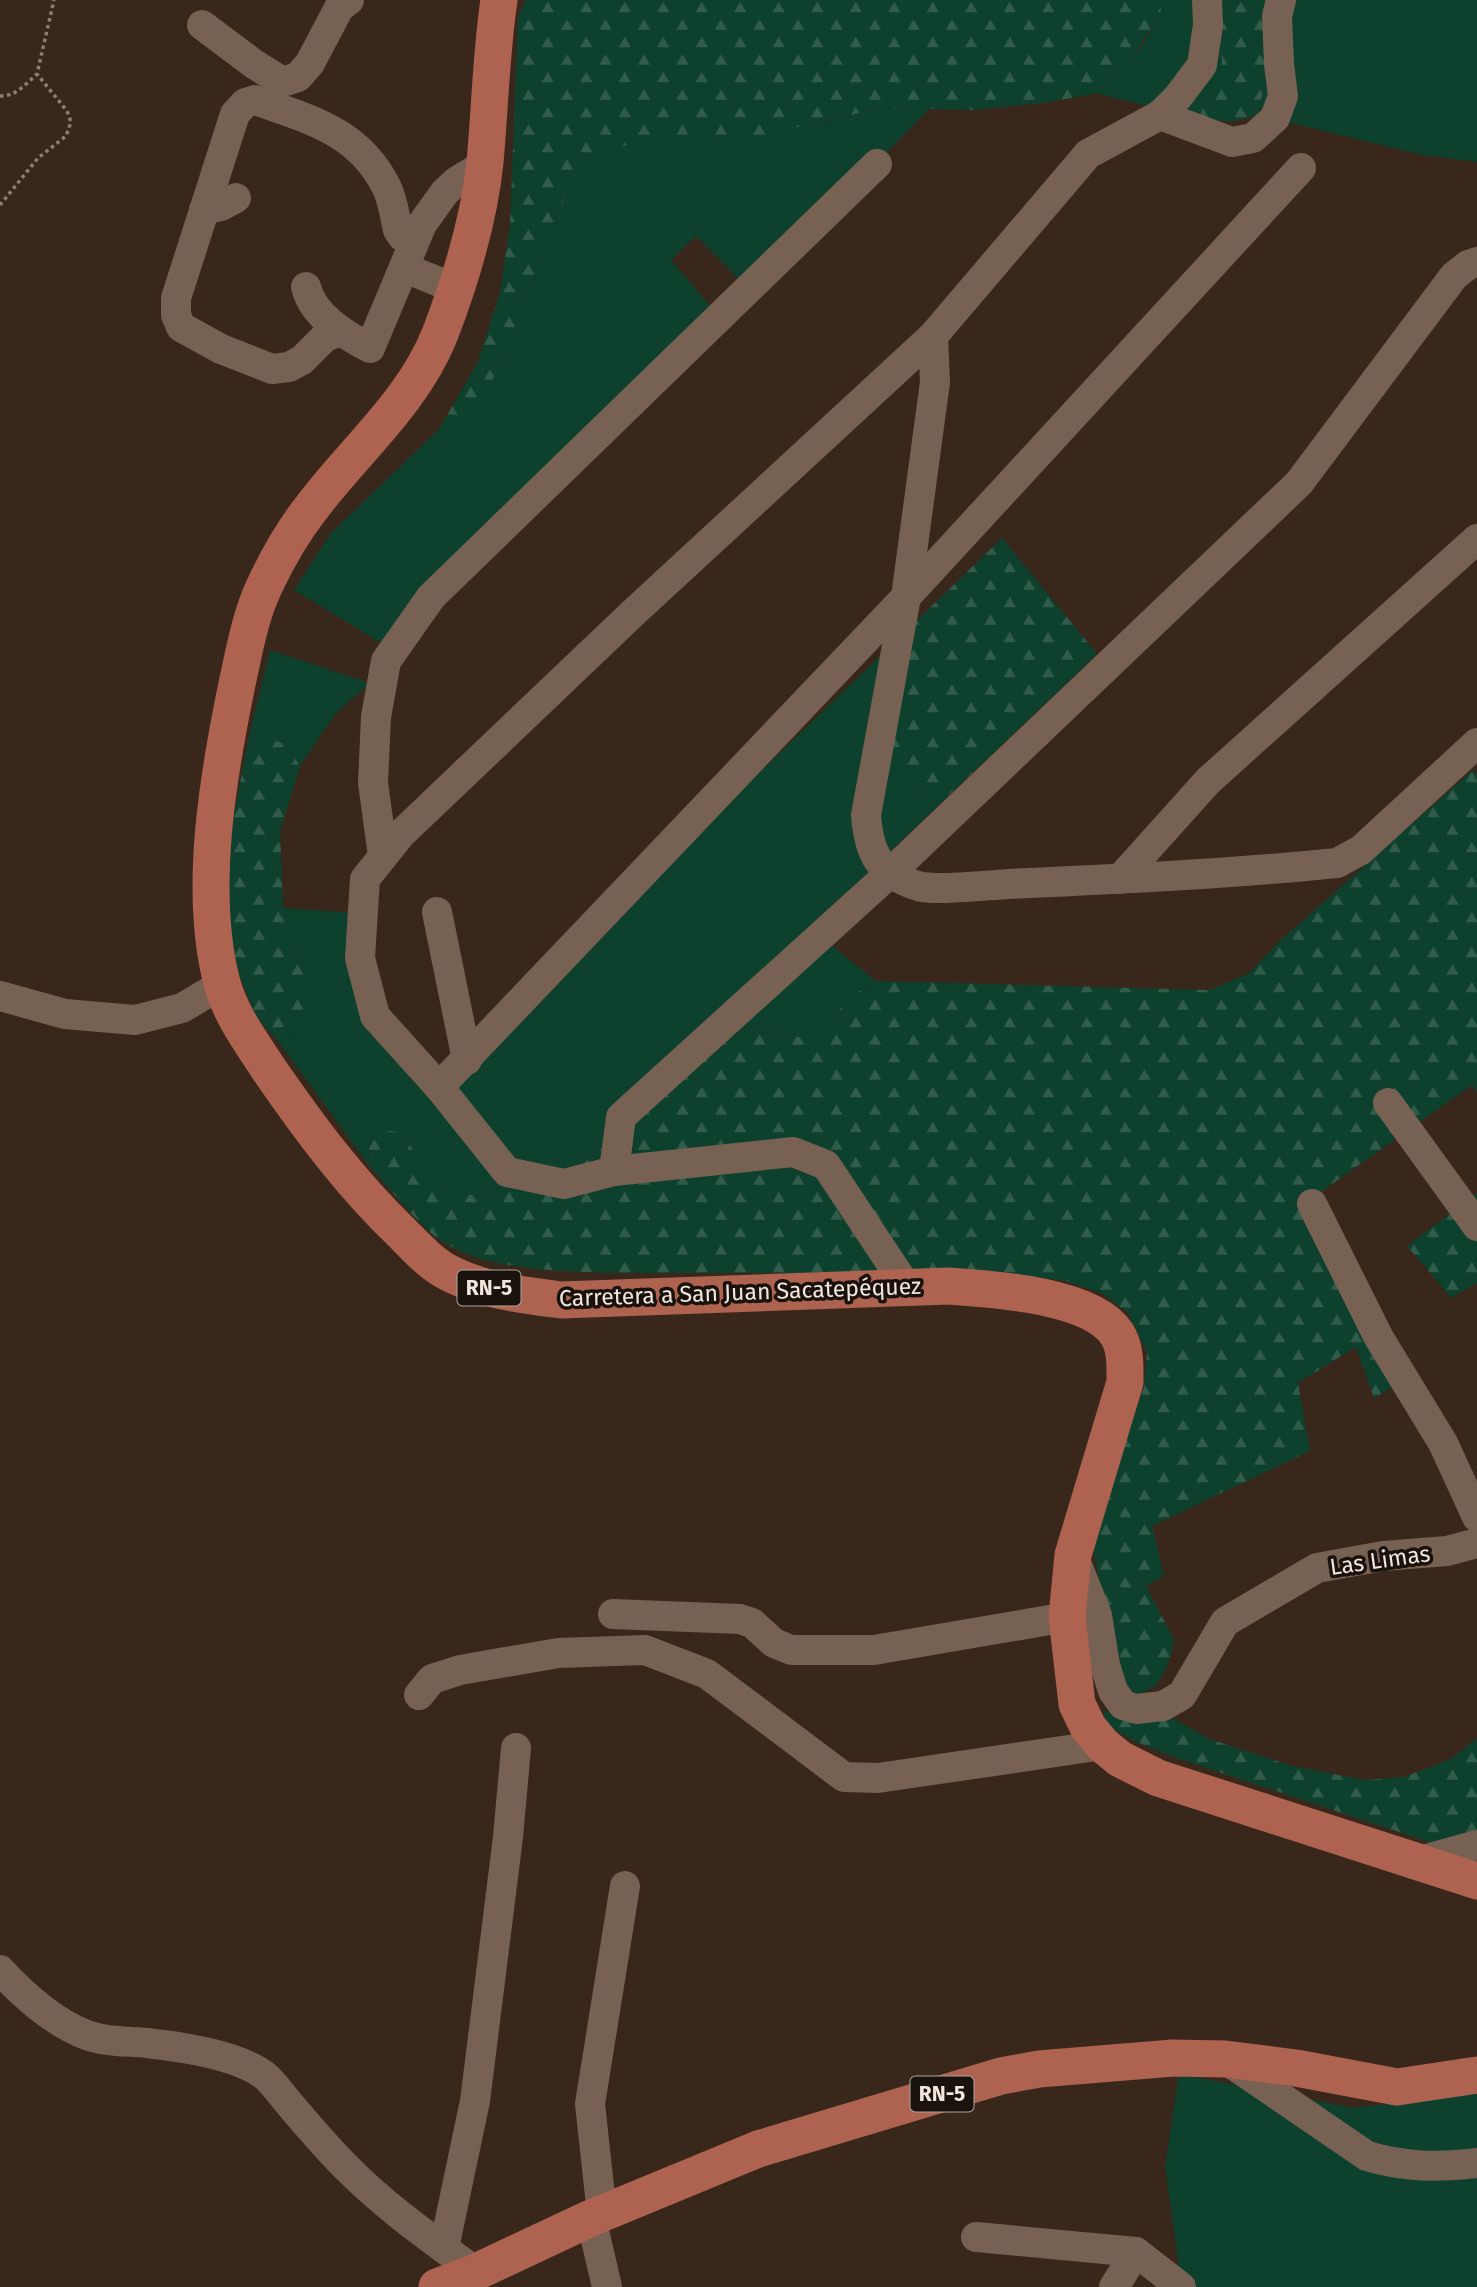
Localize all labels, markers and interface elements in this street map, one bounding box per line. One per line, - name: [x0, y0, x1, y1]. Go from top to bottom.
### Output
- road number: RN-5: [458, 1270, 520, 1306]
- street label: Carretera a San Juan Sacatepéquez: [559, 1272, 921, 1312]
- street label: Las Limas: [1328, 1539, 1432, 1581]
- road number: RN-5: [911, 2076, 974, 2112]

